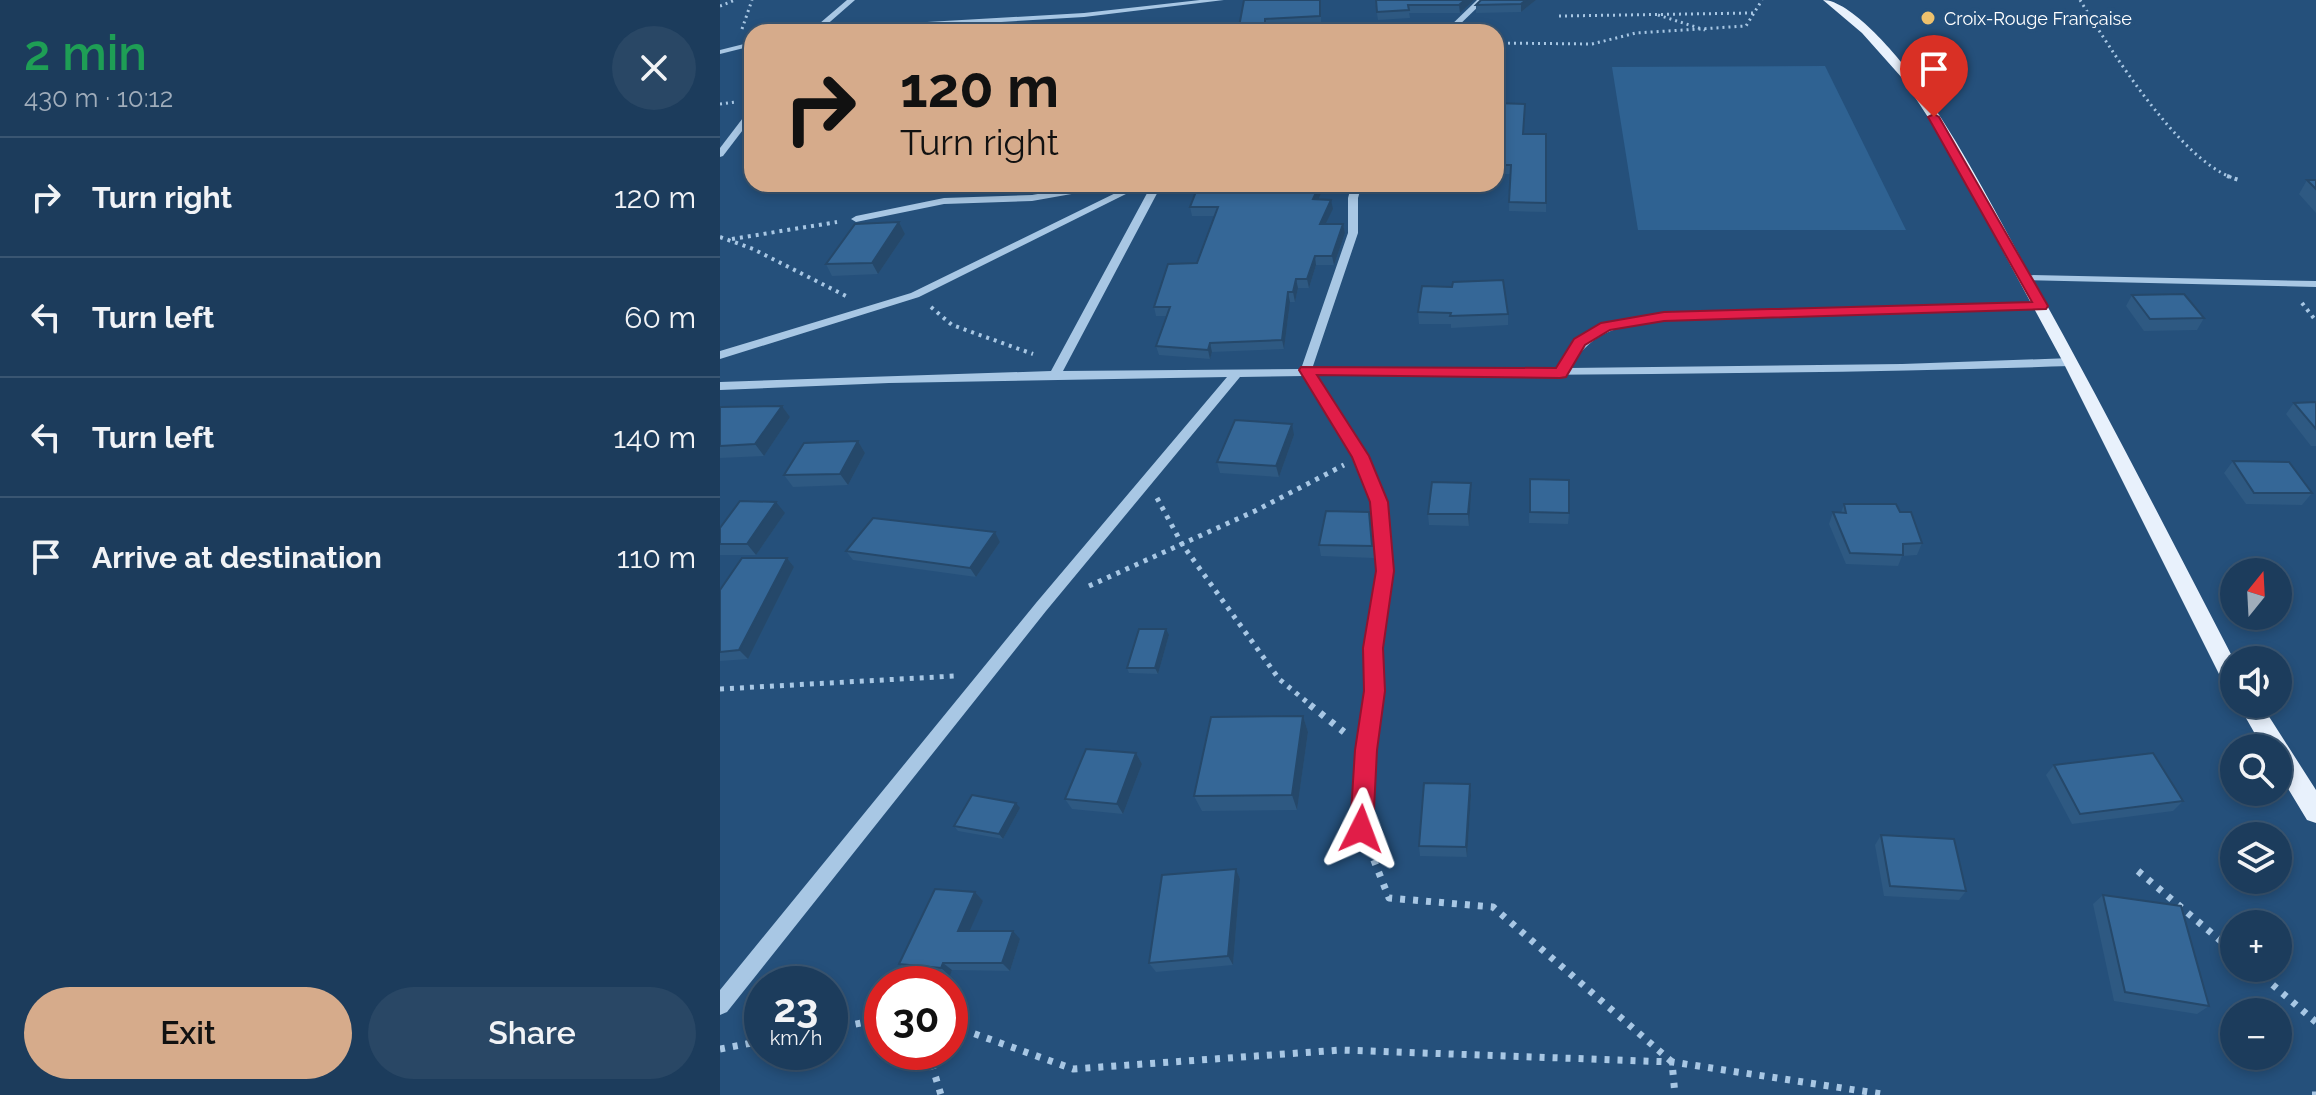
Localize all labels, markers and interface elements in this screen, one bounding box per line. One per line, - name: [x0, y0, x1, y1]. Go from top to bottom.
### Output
- place label: Croix-Rouge Française: [1944, 8, 2132, 29]
- marker: Croix-Rouge Française: [1919, 9, 1937, 27]
- text: 2 min: [24, 25, 147, 81]
- button: close: [612, 26, 696, 110]
- pin: [1900, 35, 1968, 117]
- icon: arrive: [1912, 47, 1956, 91]
- text: 120 m: [900, 54, 1059, 120]
- icon: right: [768, 56, 872, 160]
- text: 430 m · 10:12: [24, 83, 173, 113]
- text: Turn right: [900, 121, 1059, 163]
- icon: right: [24, 175, 68, 219]
- text: Turn right: [92, 180, 232, 215]
- text: 120 m: [614, 180, 696, 215]
- icon: left: [24, 295, 68, 339]
- text: Turn left: [92, 300, 214, 335]
- text: 60 m: [624, 300, 696, 335]
- icon: left: [24, 415, 68, 459]
- text: Turn left: [92, 420, 214, 455]
- text: 140 m: [613, 420, 696, 455]
- icon: arrive: [24, 535, 68, 579]
- text: Arrive at destination: [92, 540, 382, 575]
- text: 110 m: [617, 540, 696, 575]
- north arrow: [2220, 558, 2292, 630]
- map controls: [2220, 558, 2292, 1070]
- button: sound: [2220, 646, 2292, 718]
- button: search: [2220, 734, 2292, 806]
- position arrow: [1319, 787, 1403, 871]
- button: layers: [2220, 822, 2292, 894]
- button: +: [2220, 910, 2292, 982]
- speed limit sign: 30: [864, 966, 968, 1070]
- text: 23: [774, 984, 818, 1031]
- button: Exit: [24, 987, 352, 1079]
- button: Share: [368, 987, 696, 1079]
- button: −: [2220, 998, 2292, 1070]
- text: km/h: [770, 1026, 822, 1050]

